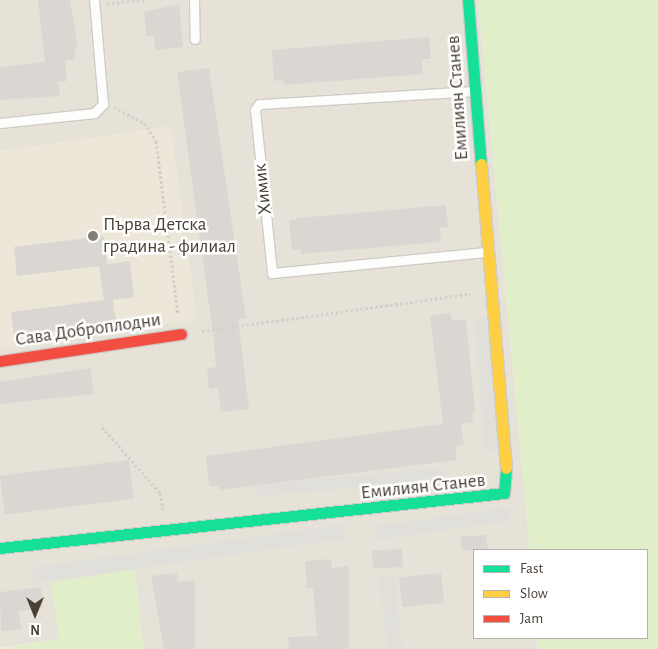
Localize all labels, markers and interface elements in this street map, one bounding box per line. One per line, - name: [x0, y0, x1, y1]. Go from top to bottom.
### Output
- street label: Емилиян Станев: [442, 35, 474, 161]
- street label: Химик: [249, 162, 277, 216]
- place label: Първа Детска градина - филиал: [103, 214, 236, 258]
- marker: Първа Детска градина - филиал: [87, 230, 99, 242]
- street label: Сава Доброплодни: [14, 309, 162, 351]
- street label: Емилиян Станев: [360, 469, 486, 505]
- legend: [473, 549, 648, 639]
- text: Fast: [520, 561, 543, 576]
- text: Slow: [520, 586, 548, 601]
- north arrow: [10, 589, 60, 639]
- text: Jam: [520, 611, 543, 626]
- text: N: [30, 622, 40, 636]

